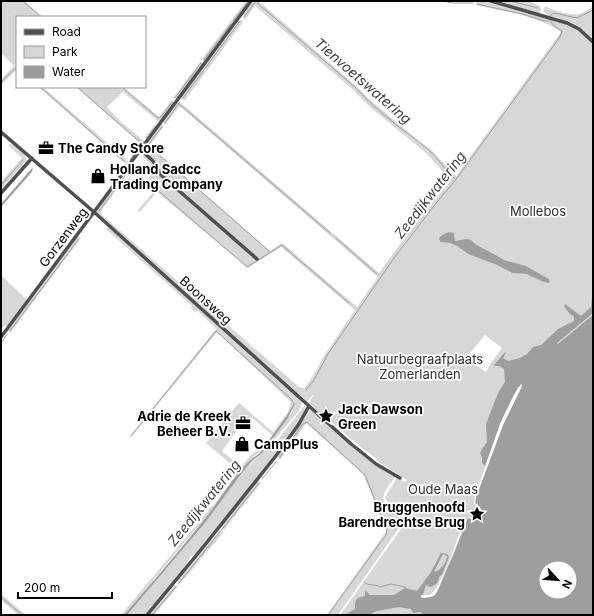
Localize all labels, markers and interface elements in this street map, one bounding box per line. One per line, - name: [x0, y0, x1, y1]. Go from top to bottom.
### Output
- legend: [16, 16, 146, 88]
- text: Road: [52, 24, 81, 39]
- water label: Tienvoetswatering: [312, 34, 415, 128]
- text: Park: [52, 44, 78, 59]
- text: Water: [52, 64, 86, 79]
- office icon: The Candy Store: [37, 139, 55, 157]
- place label: The Candy Store: [58, 140, 164, 156]
- water label: Zeedijkwatering: [390, 147, 469, 242]
- place label: Holland Sadcc Trading Company: [110, 161, 223, 192]
- shop icon: Holland Sadcc Trading Company: [89, 167, 107, 185]
- park label: Mollebos: [510, 203, 566, 219]
- street label: Gorzenweg: [35, 204, 91, 270]
- street label: Boonsweg: [177, 272, 235, 328]
- park label: Natuurbegraafplaats Zomerlanden: [357, 351, 483, 382]
- place label: Jack Dawson Green: [338, 401, 423, 432]
- place icon: Jack Dawson Green: [317, 407, 335, 425]
- place label: Adrie de Kreek Beheer B.V.: [137, 408, 231, 439]
- office icon: Adrie de Kreek Beheer B.V.: [234, 414, 252, 432]
- shop icon: CampPlus: [233, 435, 251, 453]
- place label: CampPlus: [254, 436, 319, 452]
- water label: Zeedijkwatering: [164, 456, 244, 549]
- park label: Oude Maas: [408, 481, 478, 497]
- place label: Bruggenhoofd Barendrechtse Brug: [338, 499, 465, 530]
- place icon: Bruggenhoofd Barendrechtse Brug: [468, 505, 486, 523]
- north arrow: [538, 560, 578, 600]
- scale bar: [18, 574, 112, 600]
- text: N: [559, 578, 575, 591]
- text: 200 m: [24, 580, 60, 595]

